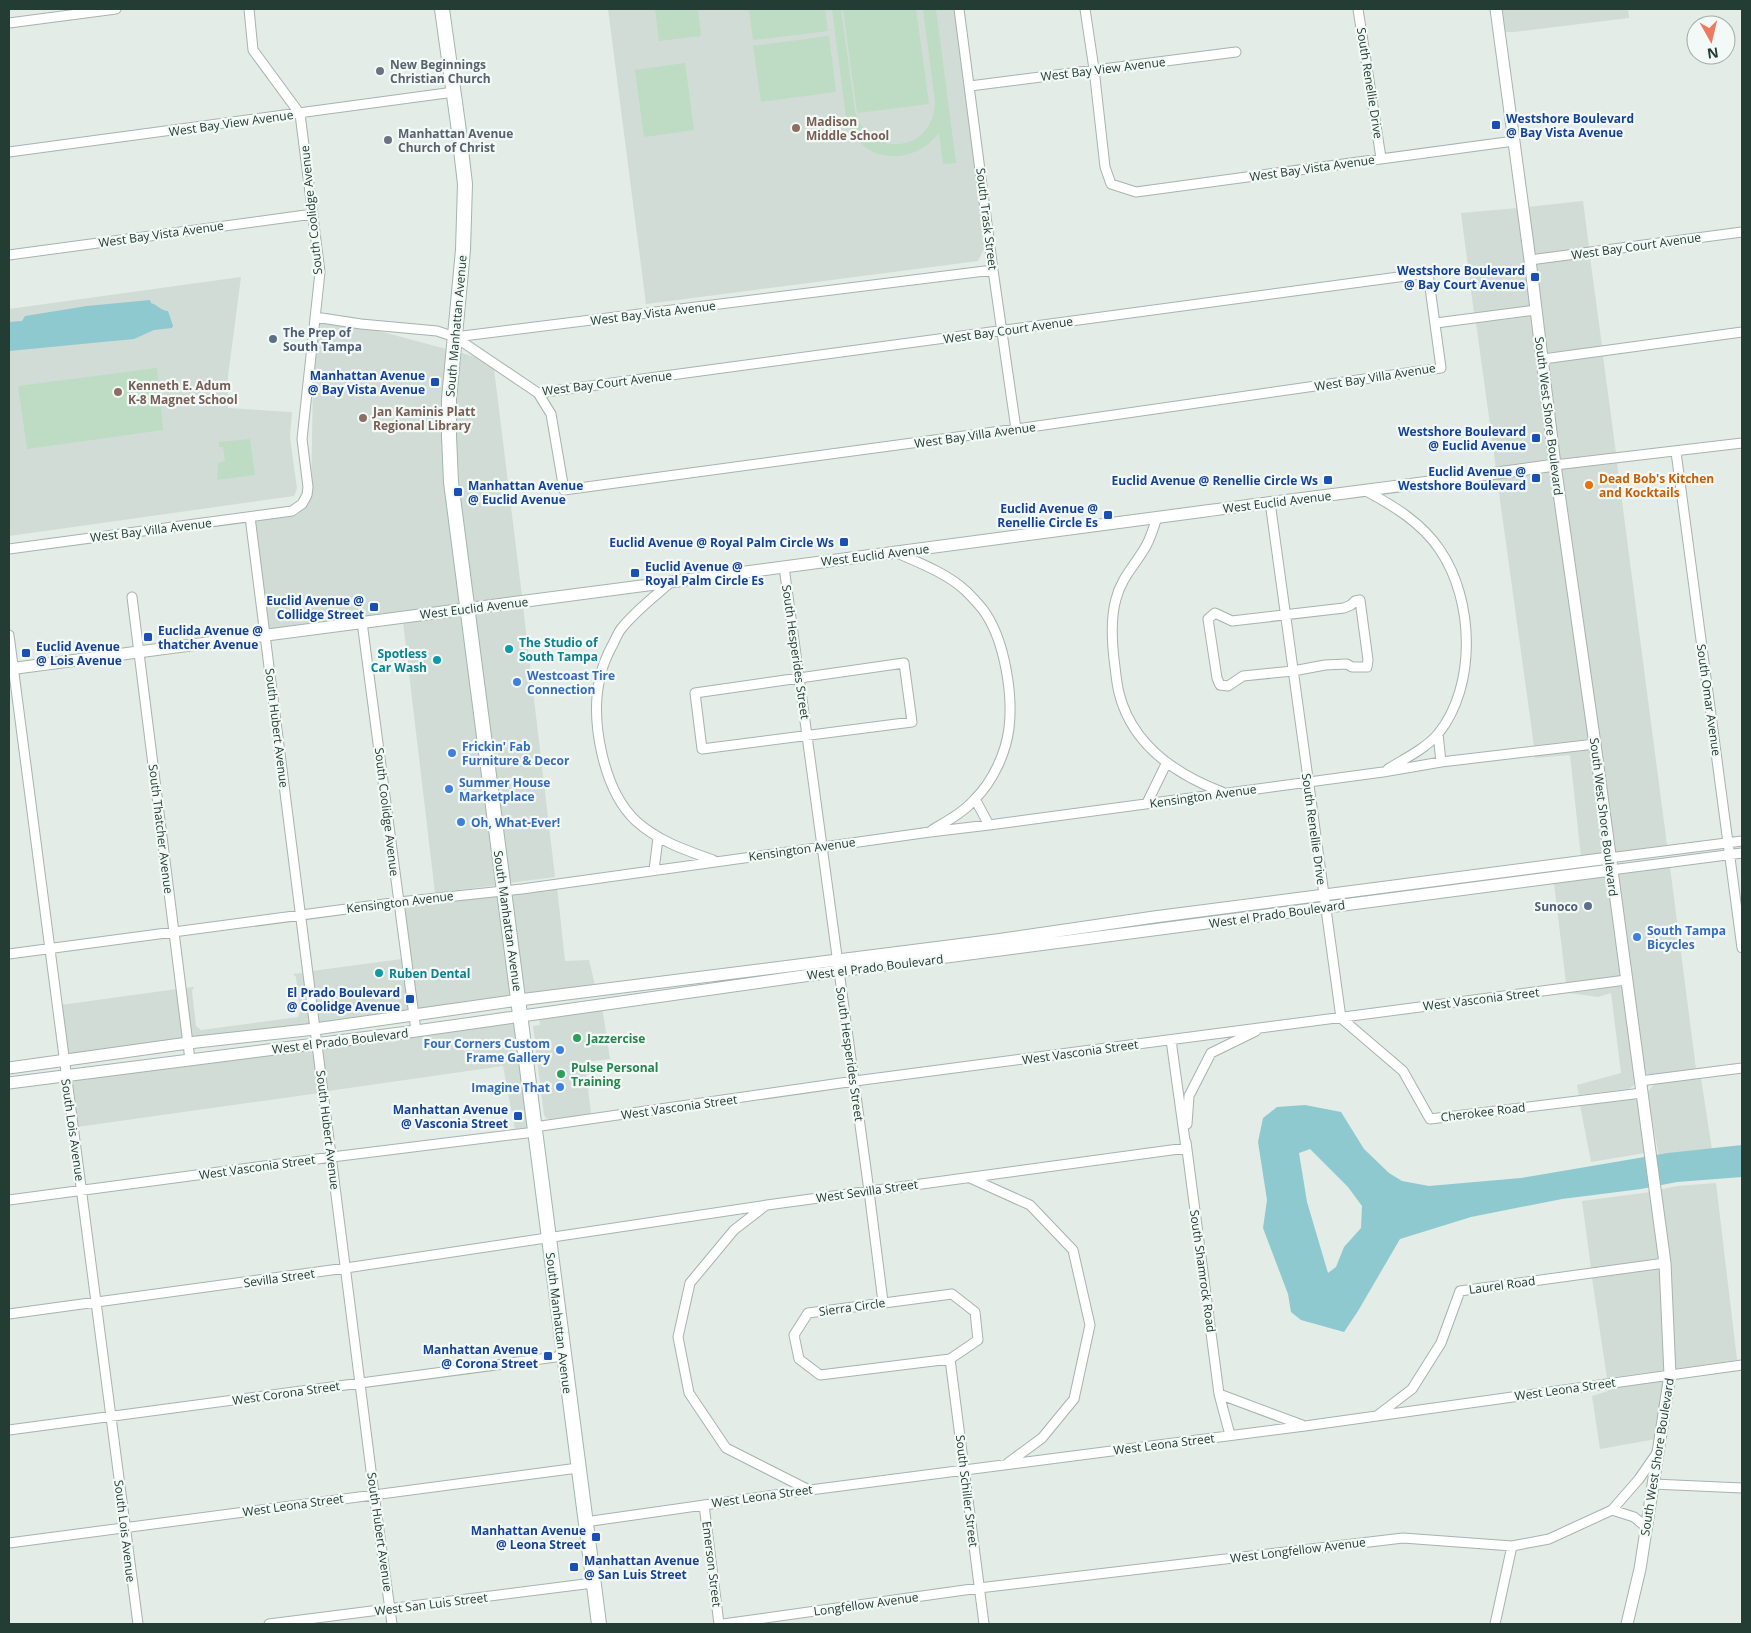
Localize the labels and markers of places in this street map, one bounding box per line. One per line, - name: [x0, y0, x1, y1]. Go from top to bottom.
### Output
- place label: New Beginnings Christian Church: [390, 56, 491, 87]
- marker: New Beginnings Christian Church: [374, 65, 386, 77]
- place label: Westshore Boulevard @ Bay Vista Avenue: [1506, 110, 1634, 141]
- place label: Madison Middle School: [806, 113, 889, 144]
- marker: Westshore Boulevard @ Bay Vista Avenue: [1490, 119, 1502, 131]
- marker: Madison Middle School: [790, 122, 802, 134]
- place label: Manhattan Avenue Church of Christ: [398, 125, 513, 156]
- marker: Manhattan Avenue Church of Christ: [382, 134, 394, 146]
- place label: Westshore Boulevard @ Bay Court Avenue: [1397, 262, 1525, 293]
- marker: Westshore Boulevard @ Bay Court Avenue: [1529, 271, 1541, 283]
- place label: The Prep of South Tampa: [283, 324, 362, 355]
- marker: The Prep of South Tampa: [267, 333, 279, 345]
- place label: Manhattan Avenue @ Bay Vista Avenue: [308, 367, 425, 398]
- marker: Manhattan Avenue @ Bay Vista Avenue: [429, 376, 441, 388]
- place label: Kenneth E. Adum K-8 Magnet School: [128, 377, 238, 408]
- marker: Kenneth E. Adum K-8 Magnet School: [112, 386, 124, 398]
- place label: Jan Kaminis Platt Regional Library: [372, 403, 475, 434]
- marker: Jan Kaminis Platt Regional Library: [357, 412, 369, 424]
- place label: Westshore Boulevard @ Euclid Avenue: [1398, 423, 1526, 454]
- marker: Westshore Boulevard @ Euclid Avenue: [1530, 432, 1542, 444]
- place label: Euclid Avenue @ Westshore Boulevard: [1398, 463, 1526, 494]
- place label: Dead Bob's Kitchen and Kocktails: [1599, 470, 1714, 501]
- place label: Euclid Avenue @ Renellie Circle Ws: [1112, 472, 1318, 489]
- marker: Euclid Avenue @ Westshore Boulevard: [1530, 472, 1542, 484]
- marker: Euclid Avenue @ Renellie Circle Ws: [1322, 474, 1334, 486]
- place label: Manhattan Avenue @ Euclid Avenue: [468, 477, 583, 508]
- marker: Dead Bob's Kitchen and Kocktails: [1583, 479, 1595, 491]
- marker: Manhattan Avenue @ Euclid Avenue: [452, 486, 464, 498]
- place label: Euclid Avenue @ Renellie Circle Es: [997, 500, 1098, 531]
- marker: Euclid Avenue @ Renellie Circle Es: [1102, 509, 1114, 521]
- place label: Euclid Avenue @ Royal Palm Circle Ws: [609, 534, 834, 551]
- marker: Euclid Avenue @ Royal Palm Circle Ws: [838, 536, 850, 548]
- place label: Euclid Avenue @ Royal Palm Circle Es: [645, 558, 764, 589]
- marker: Euclid Avenue @ Royal Palm Circle Es: [629, 567, 641, 579]
- place label: Euclid Avenue @ Collidge Street: [266, 592, 364, 623]
- marker: Euclid Avenue @ Collidge Street: [368, 601, 380, 613]
- place label: Euclida Avenue @ thatcher Avenue: [158, 622, 263, 653]
- marker: Euclida Avenue @ thatcher Avenue: [142, 631, 154, 643]
- place label: The Studio of South Tampa: [519, 634, 599, 665]
- place label: Euclid Avenue @ Lois Avenue: [36, 638, 122, 669]
- marker: The Studio of South Tampa: [503, 643, 515, 655]
- place label: Spotless Car Wash: [371, 645, 427, 676]
- marker: Euclid Avenue @ Lois Avenue: [20, 647, 32, 659]
- marker: Spotless Car Wash: [431, 654, 443, 666]
- place label: Westcoast Tire Connection: [527, 667, 615, 698]
- marker: Westcoast Tire Connection: [511, 676, 523, 688]
- place label: Frickin' Fab Furniture & Decor: [462, 738, 570, 769]
- marker: Frickin' Fab Furniture & Decor: [446, 747, 458, 759]
- place label: Summer House Marketplace: [459, 774, 550, 805]
- marker: Summer House Marketplace: [443, 783, 455, 795]
- place label: Oh, What-Ever!: [471, 814, 560, 831]
- marker: Oh, What-Ever!: [455, 816, 467, 828]
- place label: Sunoco: [1535, 898, 1578, 915]
- marker: Sunoco: [1582, 900, 1594, 912]
- place label: South Tampa Bicycles: [1647, 922, 1726, 953]
- marker: South Tampa Bicycles: [1631, 931, 1643, 943]
- place label: Ruben Dental: [389, 965, 470, 982]
- marker: Ruben Dental: [373, 967, 385, 979]
- place label: El Prado Boulevard @ Coolidge Avenue: [287, 984, 400, 1015]
- marker: El Prado Boulevard @ Coolidge Avenue: [404, 993, 416, 1005]
- place label: Jazzercise: [586, 1030, 645, 1047]
- marker: Jazzercise: [571, 1032, 583, 1044]
- place label: Four Corners Custom Frame Gallery: [424, 1035, 550, 1066]
- marker: Four Corners Custom Frame Gallery: [554, 1044, 566, 1056]
- place label: Pulse Personal Training: [571, 1059, 659, 1090]
- marker: Pulse Personal Training: [555, 1068, 567, 1080]
- place label: Imagine That: [471, 1079, 550, 1096]
- marker: Imagine That: [554, 1081, 566, 1093]
- place label: Manhattan Avenue @ Vasconia Street: [393, 1101, 508, 1132]
- marker: Manhattan Avenue @ Vasconia Street: [512, 1110, 524, 1122]
- place label: Manhattan Avenue @ Corona Street: [423, 1341, 538, 1372]
- marker: Manhattan Avenue @ Corona Street: [542, 1350, 554, 1362]
- place label: Manhattan Avenue @ Leona Street: [471, 1522, 586, 1553]
- marker: Manhattan Avenue @ Leona Street: [590, 1531, 602, 1543]
- place label: Manhattan Avenue @ San Luis Street: [584, 1552, 699, 1583]
- marker: Manhattan Avenue @ San Luis Street: [568, 1561, 580, 1573]

